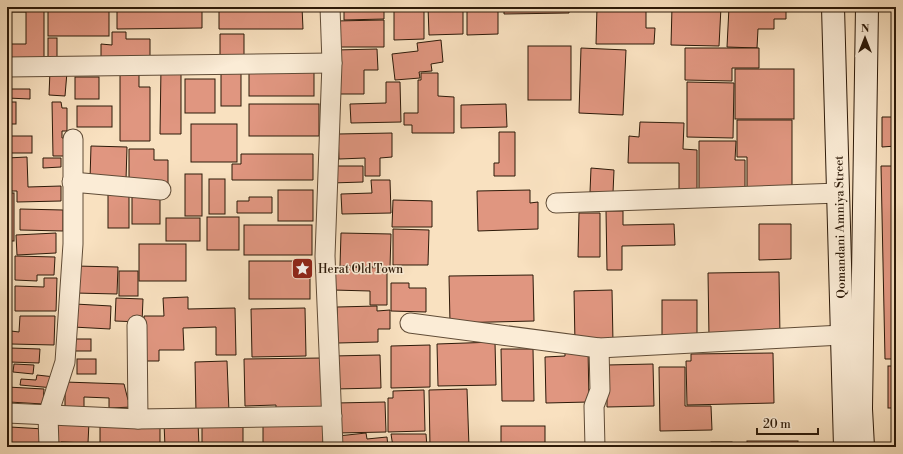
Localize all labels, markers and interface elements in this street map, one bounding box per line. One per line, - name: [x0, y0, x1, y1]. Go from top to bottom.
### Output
- north arrow: [845, 18, 885, 58]
- text: N: [861, 22, 870, 36]
- street label: Qomandani Amniya Street: [832, 155, 849, 299]
- place icon: Herat Old Town: [290, 256, 316, 282]
- place label: Herat Old Town: [318, 262, 403, 277]
- scale bar: [757, 410, 818, 436]
- text: 20 m: [763, 417, 791, 432]

